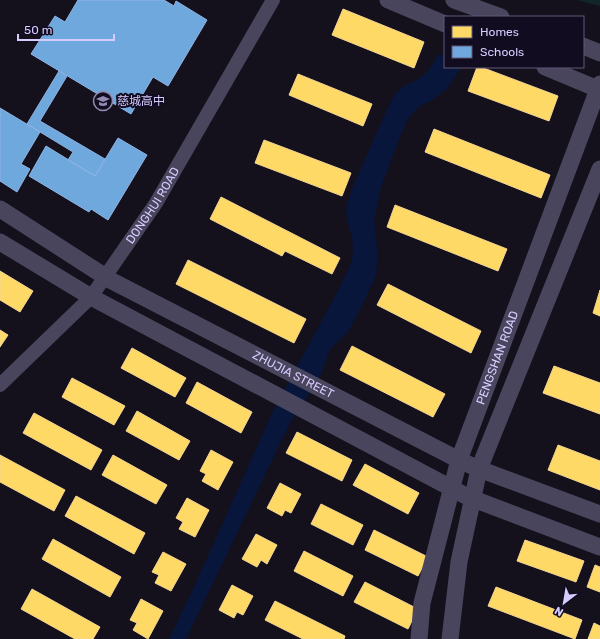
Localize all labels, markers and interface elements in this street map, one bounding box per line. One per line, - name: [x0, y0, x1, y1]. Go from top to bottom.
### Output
- scale bar: [18, 16, 114, 42]
- legend: [444, 16, 584, 68]
- text: 50 m: [24, 23, 52, 37]
- text: Homes: [480, 25, 519, 39]
- text: Schools: [480, 45, 524, 59]
- school or university icon: 慈城高中: [92, 90, 114, 112]
- place label: 慈城高中: [117, 94, 165, 108]
- street label: DONGHUI ROAD: [123, 165, 182, 246]
- street label: PENGSHAN ROAD: [473, 309, 521, 407]
- street label: ZHUJIA STREET: [250, 348, 336, 401]
- north arrow: [544, 583, 584, 623]
- text: N: [552, 603, 566, 619]

